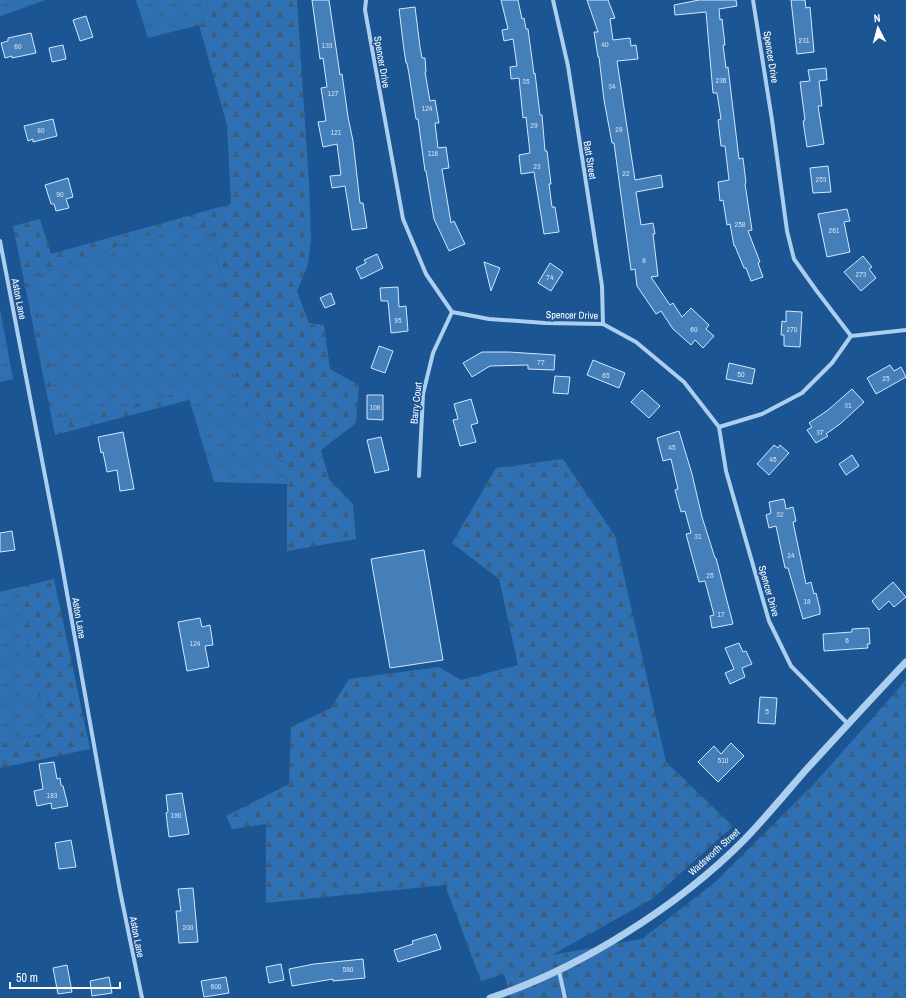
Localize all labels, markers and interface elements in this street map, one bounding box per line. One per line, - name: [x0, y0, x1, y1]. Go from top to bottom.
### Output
- north arrow: [858, 8, 898, 48]
- text: N: [873, 11, 881, 25]
- street label: Spencer Drive: [760, 30, 782, 84]
- street label: Spencer Drive: [371, 35, 393, 89]
- house number: 231: [799, 35, 810, 45]
- house number: 40: [601, 39, 609, 49]
- house number: 133: [322, 40, 333, 50]
- house number: 60: [14, 41, 22, 51]
- house number: 236: [716, 75, 727, 85]
- house number: 35: [522, 76, 530, 86]
- house number: 34: [608, 81, 616, 91]
- house number: 127: [328, 88, 339, 98]
- house number: 124: [422, 103, 433, 113]
- house number: 29: [530, 120, 538, 130]
- house number: 28: [615, 124, 623, 134]
- house number: 80: [37, 125, 45, 135]
- house number: 121: [331, 127, 342, 137]
- street label: Batt Street: [581, 140, 600, 181]
- house number: 116: [428, 148, 439, 158]
- house number: 23: [533, 161, 541, 171]
- house number: 22: [622, 168, 630, 178]
- house number: 253: [816, 174, 827, 184]
- house number: 90: [56, 189, 64, 199]
- house number: 258: [735, 219, 746, 229]
- house number: 261: [829, 225, 840, 235]
- house number: 8: [642, 255, 646, 265]
- house number: 273: [856, 269, 867, 279]
- house number: 74: [546, 272, 554, 282]
- street label: Aston Lane: [8, 276, 29, 321]
- street label: Spencer Drive: [546, 308, 599, 322]
- house number: 95: [394, 315, 402, 325]
- house number: 60: [690, 324, 698, 334]
- house number: 270: [787, 324, 798, 334]
- house number: 77: [537, 357, 545, 367]
- house number: 50: [737, 369, 745, 379]
- house number: 65: [602, 370, 610, 380]
- house number: 25: [882, 373, 890, 383]
- street label: Barry Court: [407, 381, 425, 425]
- house number: 31: [844, 400, 852, 410]
- house number: 108: [370, 402, 381, 412]
- house number: 37: [816, 427, 824, 437]
- house number: 45: [668, 442, 676, 452]
- house number: 45: [769, 454, 777, 464]
- house number: 32: [776, 509, 784, 519]
- house number: 31: [694, 531, 702, 541]
- house number: 24: [787, 550, 795, 560]
- street label: Spencer Drive: [756, 564, 783, 618]
- house number: 25: [706, 570, 714, 580]
- street label: Aston Lane: [69, 595, 89, 640]
- house number: 18: [803, 596, 811, 606]
- house number: 17: [717, 609, 725, 619]
- house number: 6: [845, 635, 849, 645]
- house number: 124: [190, 638, 201, 648]
- house number: 5: [765, 706, 769, 716]
- house number: 510: [718, 755, 729, 765]
- house number: 183: [47, 790, 58, 800]
- house number: 190: [171, 810, 182, 820]
- street label: Wadsworth Street: [686, 825, 743, 879]
- street label: Aston Lane: [126, 914, 147, 959]
- house number: 200: [183, 922, 194, 932]
- scale bar: [10, 964, 120, 990]
- house number: 580: [343, 964, 354, 974]
- text: 50 m: [16, 970, 38, 986]
- house number: 600: [211, 981, 222, 991]

